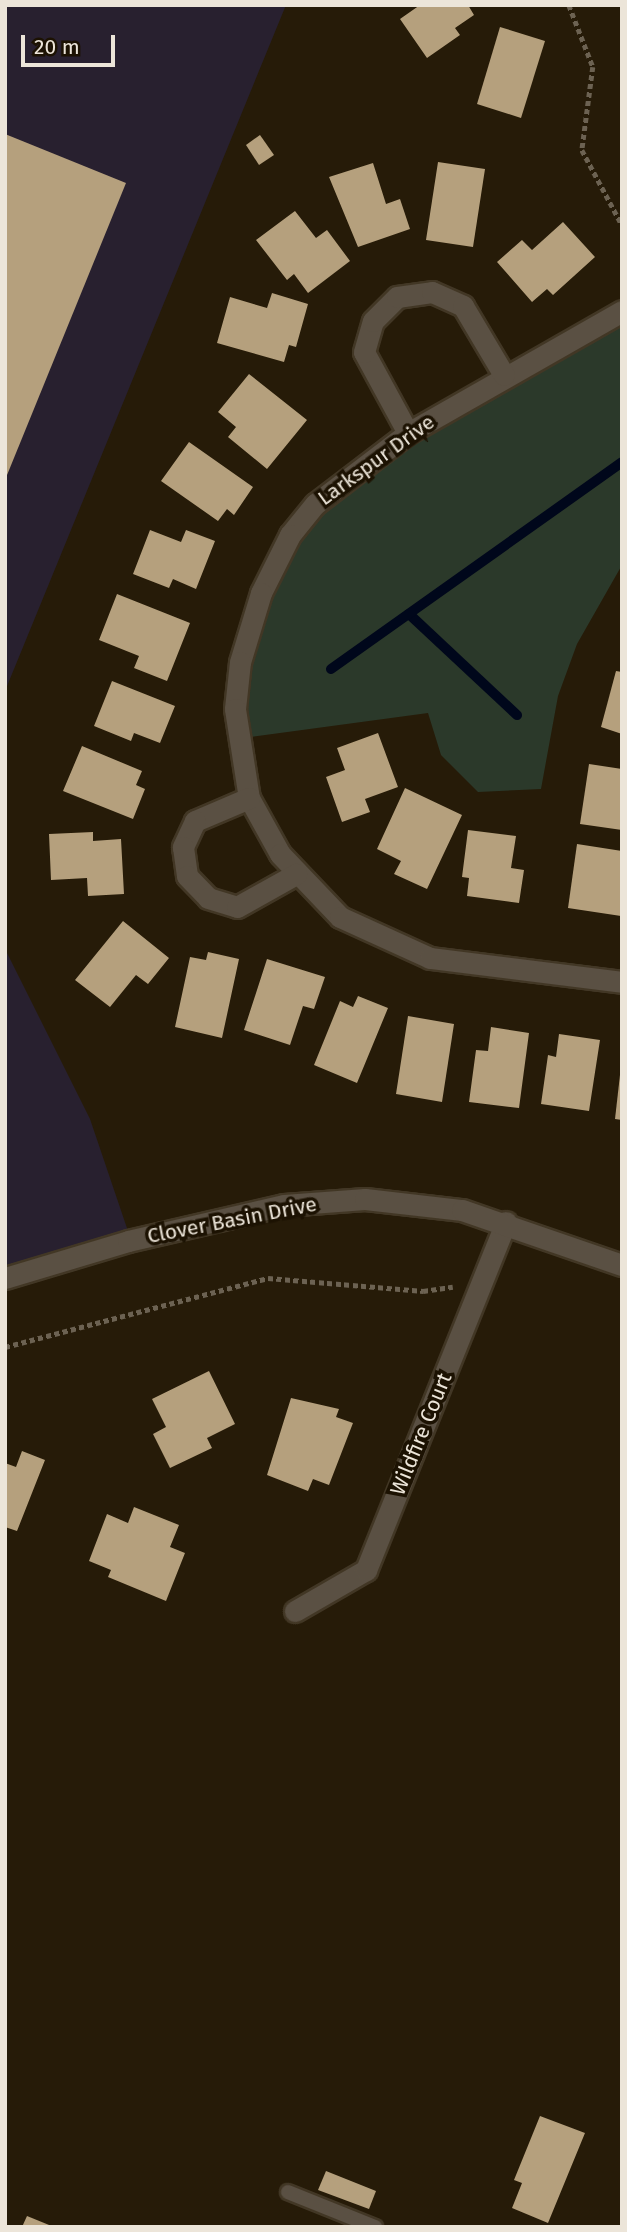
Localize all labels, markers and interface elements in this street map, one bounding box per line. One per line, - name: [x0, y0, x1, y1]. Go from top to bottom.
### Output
- scale bar: [24, 21, 119, 65]
- text: 20 m: [34, 34, 80, 60]
- street label: Larkspur Drive: [313, 409, 439, 511]
- street label: Clover Basin Drive: [145, 1191, 319, 1249]
- street label: Wildfire Court: [385, 1369, 457, 1499]

